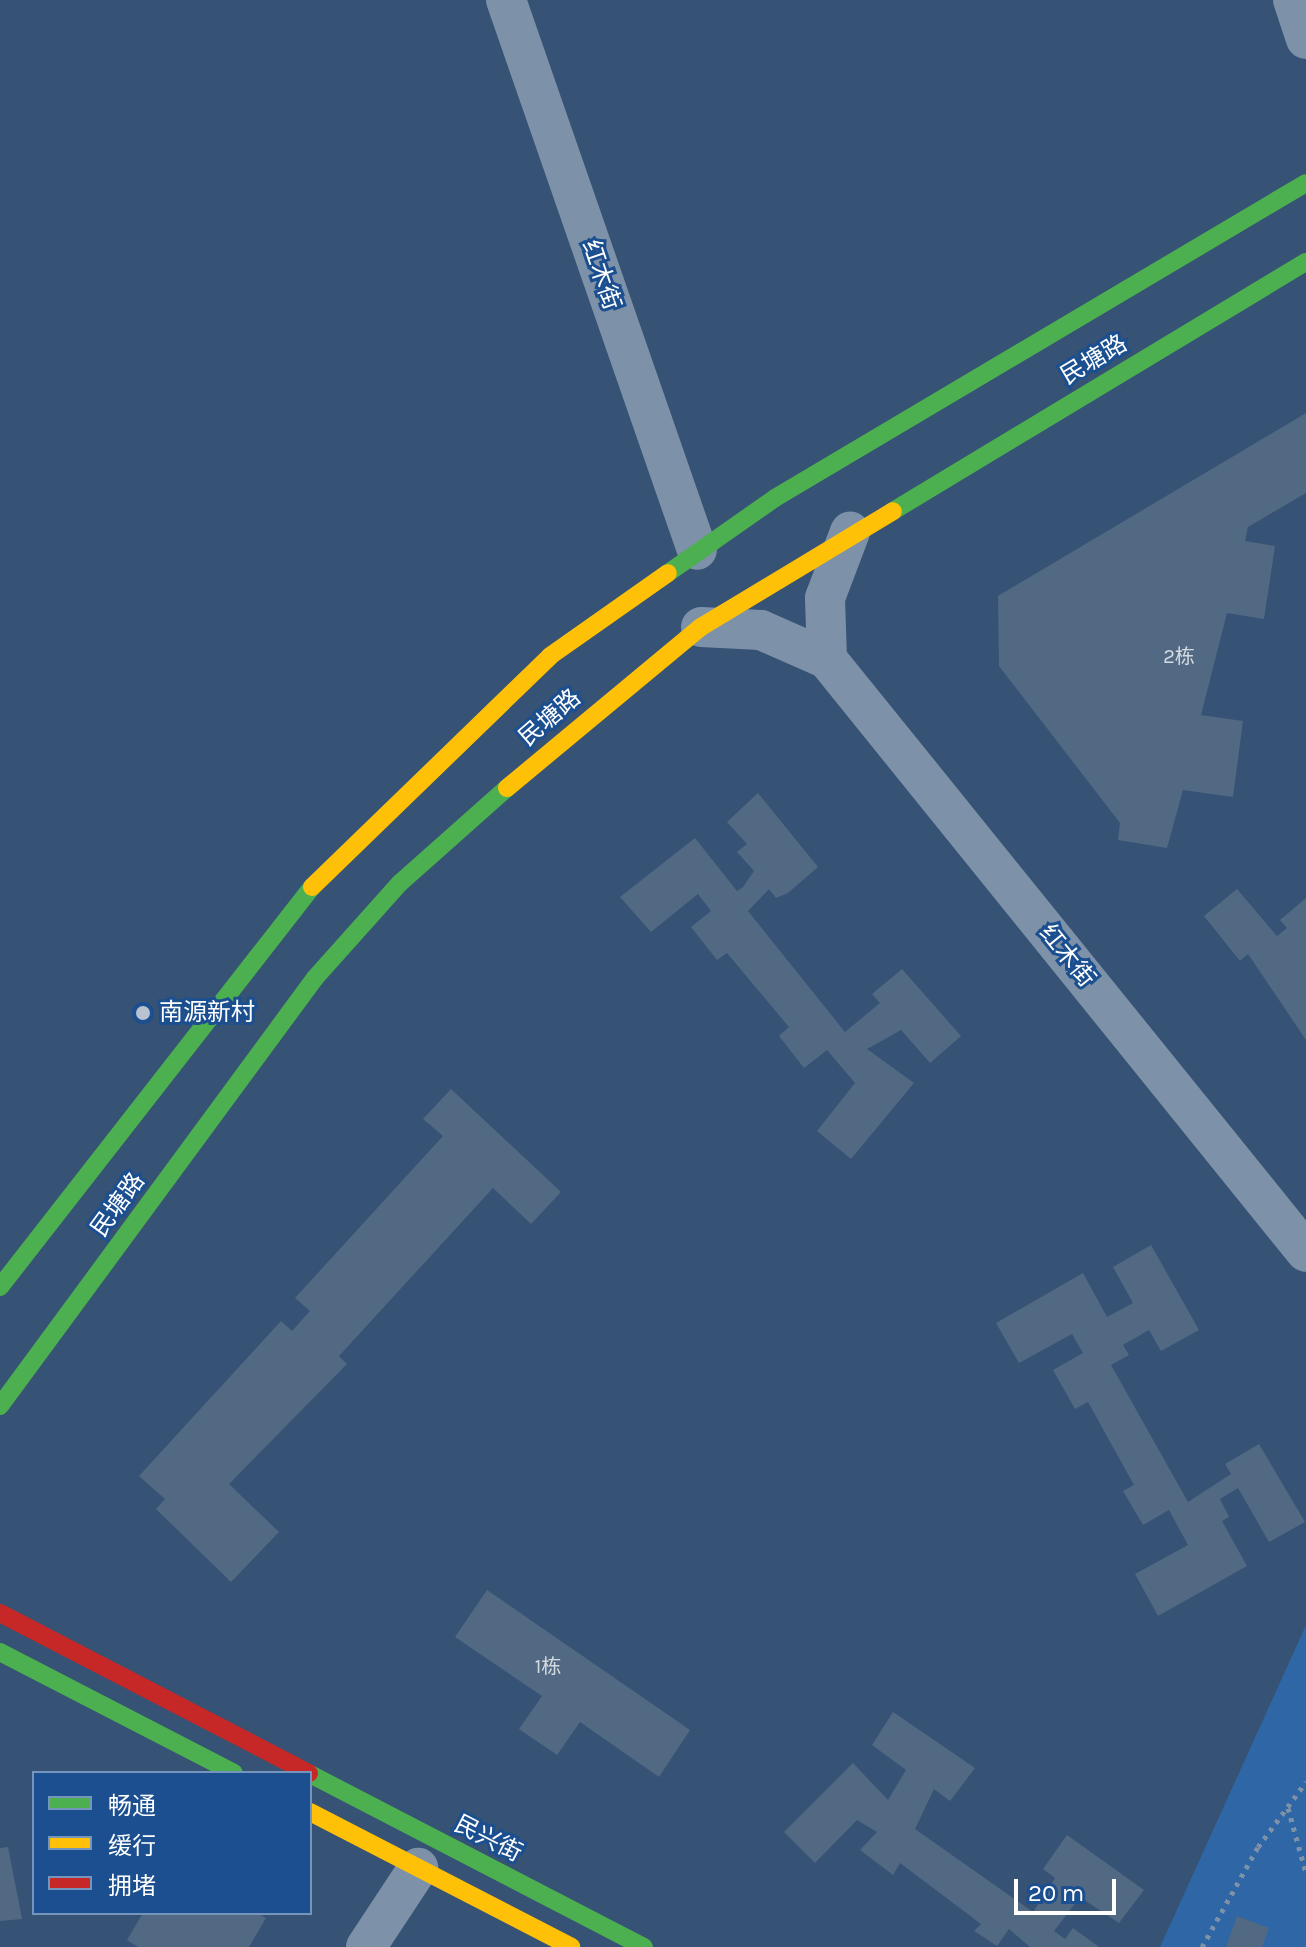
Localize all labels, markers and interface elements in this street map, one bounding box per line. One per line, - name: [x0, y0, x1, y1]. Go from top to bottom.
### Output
- street label: 红木街: [576, 236, 626, 314]
- street label: 民塘路: [1056, 329, 1132, 391]
- house number: 2栋: [1163, 644, 1195, 668]
- street label: 民塘路: [513, 684, 587, 752]
- street label: 红木街: [1033, 919, 1101, 993]
- place label: 南源新村: [159, 999, 255, 1027]
- marker: 南源新村: [134, 1004, 152, 1022]
- street label: 民塘路: [85, 1167, 151, 1243]
- house number: 1栋: [535, 1654, 561, 1678]
- legend: [32, 1771, 312, 1915]
- text: 畅通: [108, 1792, 156, 1820]
- street label: 民兴街: [449, 1810, 527, 1868]
- text: 缓行: [108, 1832, 156, 1860]
- scale bar: [1018, 1863, 1120, 1913]
- text: 拥堵: [108, 1872, 156, 1900]
- text: 20 m: [1028, 1879, 1084, 1907]

